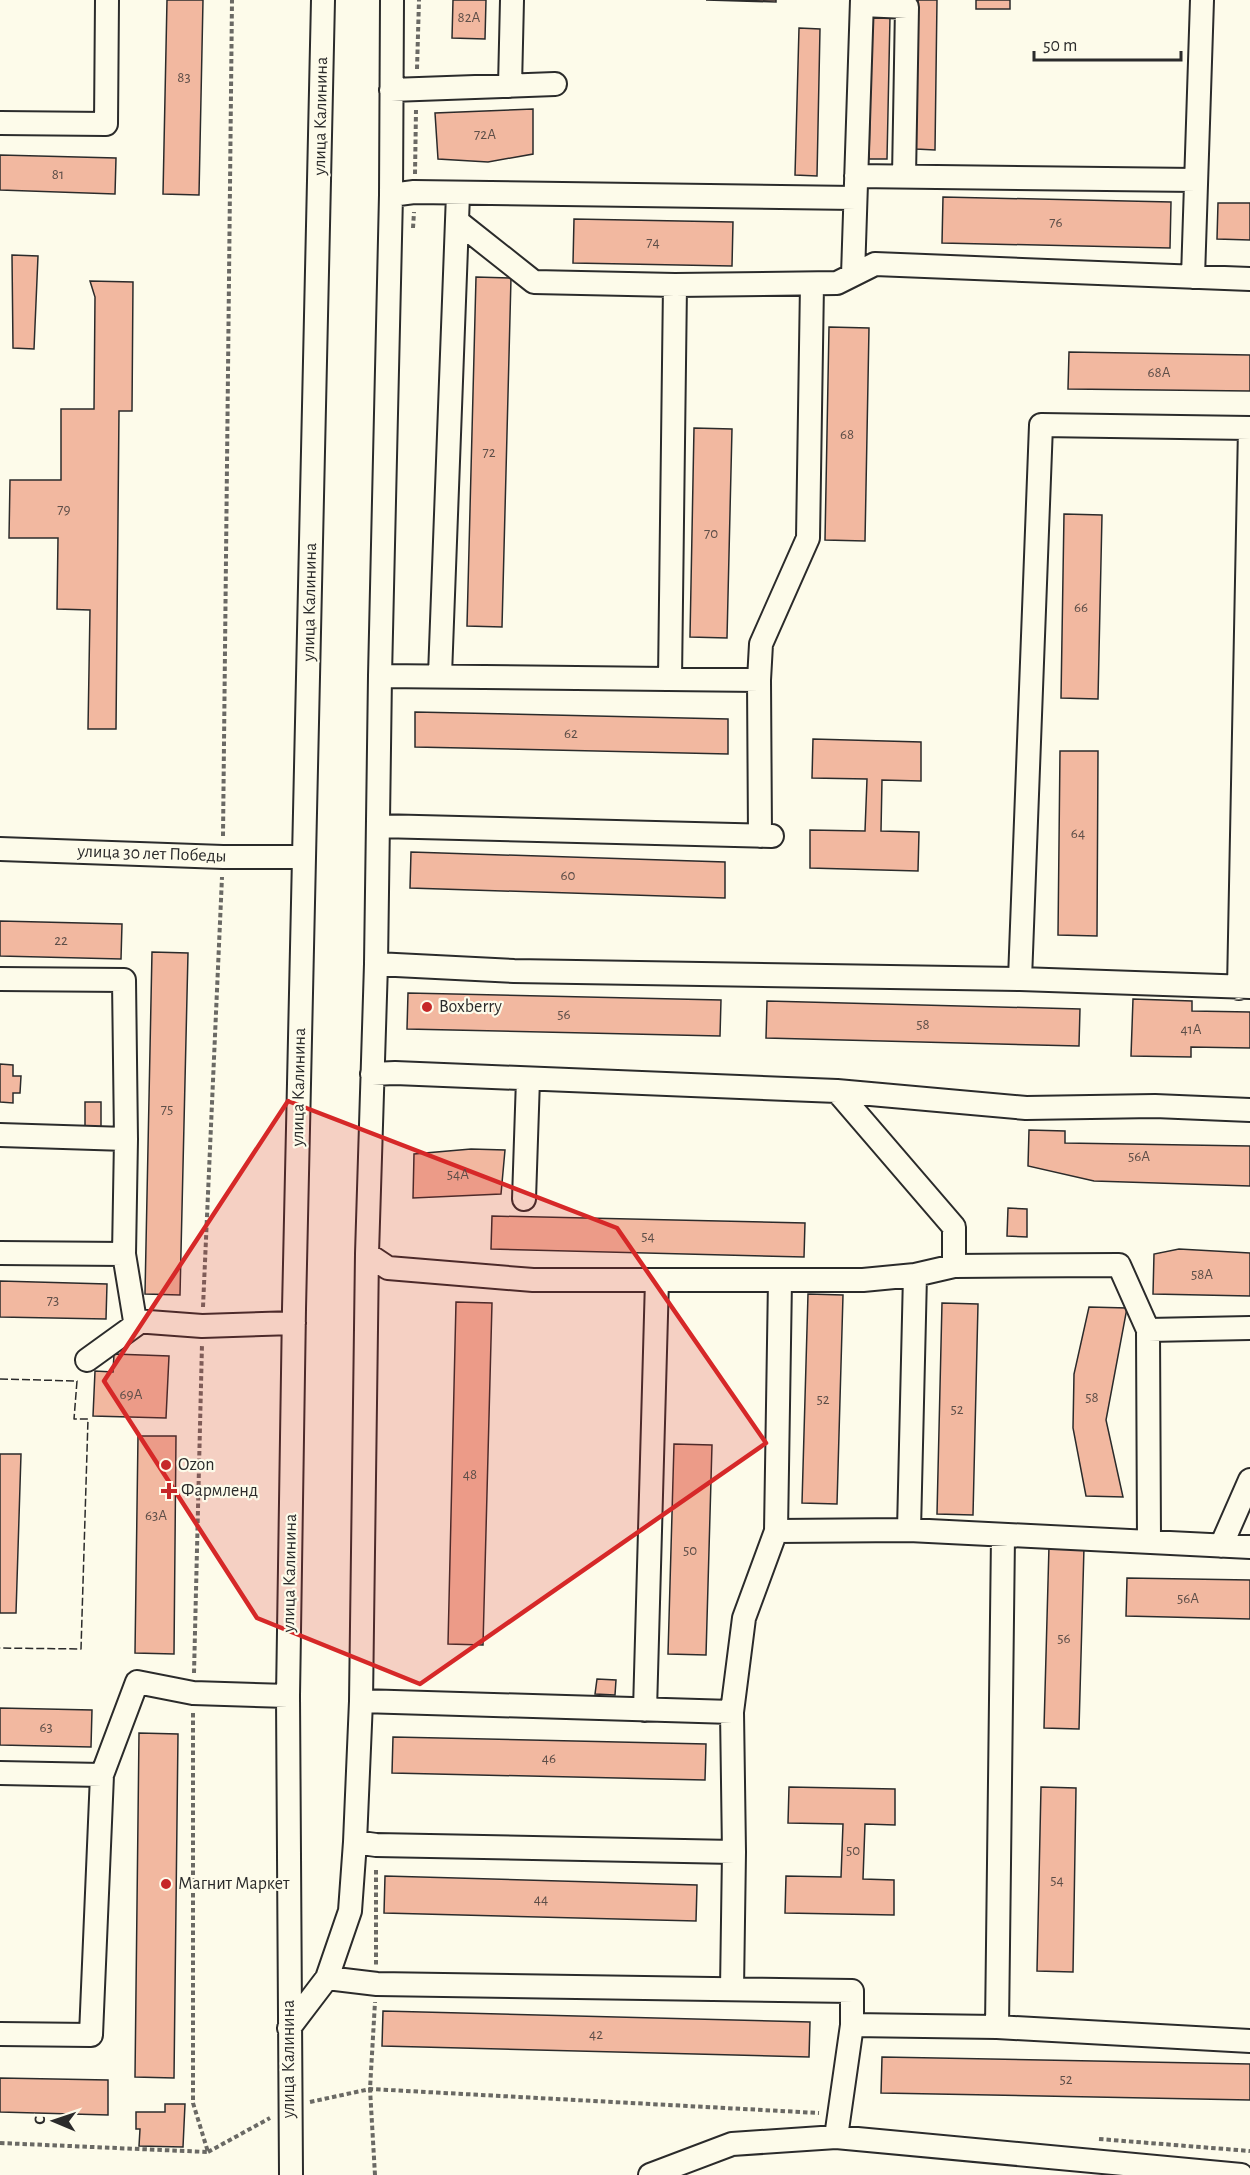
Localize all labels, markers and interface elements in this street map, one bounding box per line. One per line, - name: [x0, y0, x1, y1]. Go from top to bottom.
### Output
- house number: 82А: [458, 10, 481, 25]
- scale bar: [1034, 24, 1181, 62]
- text: 50 m: [1043, 37, 1077, 55]
- street label: улица Калинина: [311, 57, 331, 176]
- house number: 83: [177, 70, 191, 85]
- house number: 72А: [474, 127, 496, 142]
- house number: 81: [52, 167, 64, 182]
- house number: 76: [1049, 215, 1063, 230]
- house number: 74: [646, 235, 660, 250]
- house number: 68А: [1148, 365, 1171, 380]
- house number: 68: [840, 427, 854, 442]
- house number: 72: [482, 445, 496, 460]
- house number: 79: [57, 502, 71, 517]
- house number: 70: [704, 526, 718, 541]
- street label: улица Калинина: [300, 543, 320, 662]
- house number: 66: [1074, 600, 1088, 615]
- house number: 62: [564, 726, 578, 741]
- house number: 64: [1071, 826, 1085, 841]
- street label: улица 30 лет Победы: [76, 841, 227, 866]
- house number: 60: [561, 868, 576, 883]
- house number: 22: [54, 933, 68, 948]
- place label: Boxberry: [439, 998, 502, 1016]
- marker: Boxberry: [420, 1000, 434, 1014]
- house number: 56: [557, 1007, 571, 1022]
- house number: 58: [916, 1017, 930, 1032]
- house number: 41А: [1180, 1022, 1202, 1037]
- street label: улица Калинина: [289, 1028, 309, 1147]
- house number: 75: [161, 1102, 173, 1117]
- house number: 56А: [1128, 1149, 1150, 1164]
- house number: 54А: [447, 1167, 469, 1182]
- house number: 54: [641, 1229, 655, 1244]
- house number: 58А: [1191, 1267, 1213, 1282]
- house number: 73: [47, 1293, 59, 1308]
- house number: 69А: [120, 1387, 143, 1402]
- house number: 58: [1085, 1390, 1099, 1405]
- house number: 52: [816, 1392, 830, 1407]
- house number: 52: [950, 1402, 964, 1417]
- place label: Ozon: [178, 1456, 215, 1474]
- marker: Ozon: [159, 1458, 173, 1472]
- house number: 48: [463, 1467, 477, 1482]
- place label: Фармленд: [181, 1482, 258, 1500]
- marker: Фармленд: [162, 1484, 176, 1498]
- house number: 63А: [145, 1508, 167, 1523]
- street label: улица Калинина: [280, 1514, 300, 1633]
- house number: 50: [683, 1543, 697, 1558]
- house number: 56А: [1177, 1591, 1199, 1606]
- house number: 56: [1057, 1631, 1071, 1646]
- house number: 63: [39, 1720, 53, 1735]
- house number: 46: [542, 1751, 556, 1766]
- house number: 50: [846, 1843, 860, 1858]
- house number: 54: [1050, 1873, 1064, 1888]
- place label: Магнит Маркет: [178, 1875, 290, 1893]
- marker: Магнит Маркет: [159, 1877, 173, 1891]
- house number: 44: [534, 1892, 548, 1907]
- street label: улица Калинина: [280, 2000, 298, 2119]
- house number: 42: [589, 2027, 603, 2042]
- house number: 52: [1059, 2072, 1073, 2087]
- north arrow: [24, 2091, 84, 2151]
- text: С: [32, 2116, 48, 2125]

